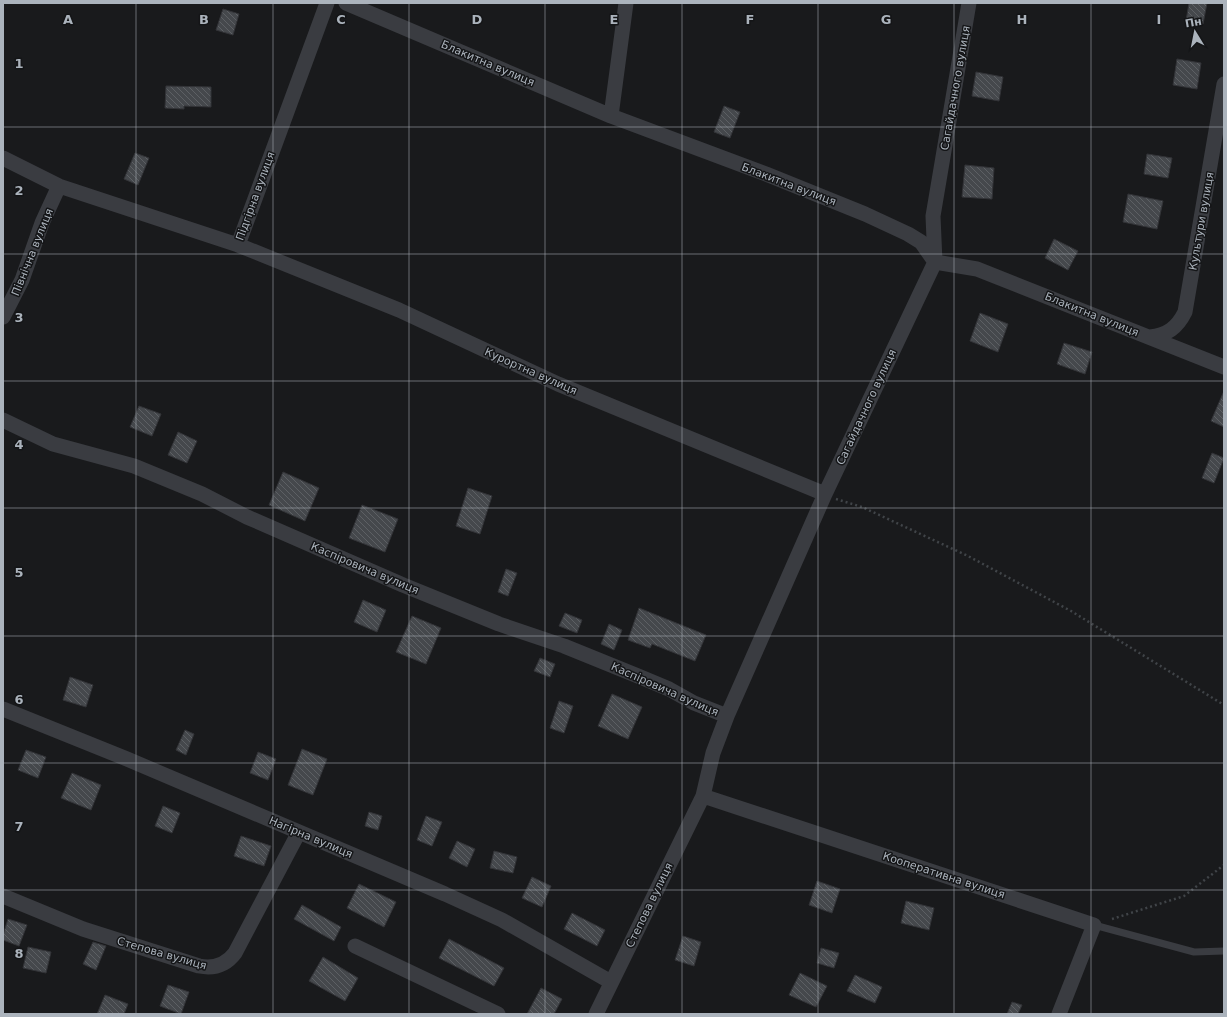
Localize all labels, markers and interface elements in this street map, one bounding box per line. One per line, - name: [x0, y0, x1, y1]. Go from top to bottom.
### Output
- text: A: [63, 12, 73, 27]
- text: B: [199, 12, 209, 27]
- text: C: [336, 12, 346, 27]
- text: D: [472, 12, 483, 27]
- text: E: [610, 12, 618, 27]
- text: F: [746, 12, 754, 27]
- text: G: [881, 12, 891, 27]
- text: H: [1017, 12, 1027, 27]
- text: I: [1157, 12, 1161, 27]
- north arrow: [1175, 12, 1215, 52]
- text: Пн: [1184, 15, 1203, 31]
- street label: Сагайдачного вулиця: [938, 25, 973, 151]
- street label: Блакитна вулиця: [439, 38, 536, 89]
- text: 1: [14, 56, 24, 71]
- street label: Підгірна вулиця: [233, 150, 278, 242]
- street label: Блакитна вулиця: [740, 160, 838, 208]
- street label: Культури вулиця: [1186, 171, 1217, 271]
- text: 2: [14, 183, 24, 198]
- street label: Північна вулиця: [9, 207, 56, 298]
- street label: Блакитна вулиця: [1043, 290, 1141, 339]
- text: 3: [14, 310, 24, 325]
- street label: Курортна вулиця: [482, 345, 579, 398]
- street label: Сагайдачного вулиця: [834, 347, 899, 467]
- text: 4: [14, 437, 24, 452]
- street label: Каспіровича вулиця: [309, 540, 421, 597]
- text: 5: [14, 565, 24, 580]
- street label: Каспіровича вулиця: [609, 660, 721, 719]
- text: 6: [14, 692, 24, 707]
- street label: Нагірна вулиця: [267, 814, 355, 861]
- text: 7: [14, 819, 24, 834]
- street label: Кооперативна вулиця: [881, 850, 1007, 901]
- street label: Степова вулиця: [623, 861, 676, 950]
- street label: Степова вулиця: [115, 934, 208, 973]
- text: 8: [14, 946, 24, 961]

